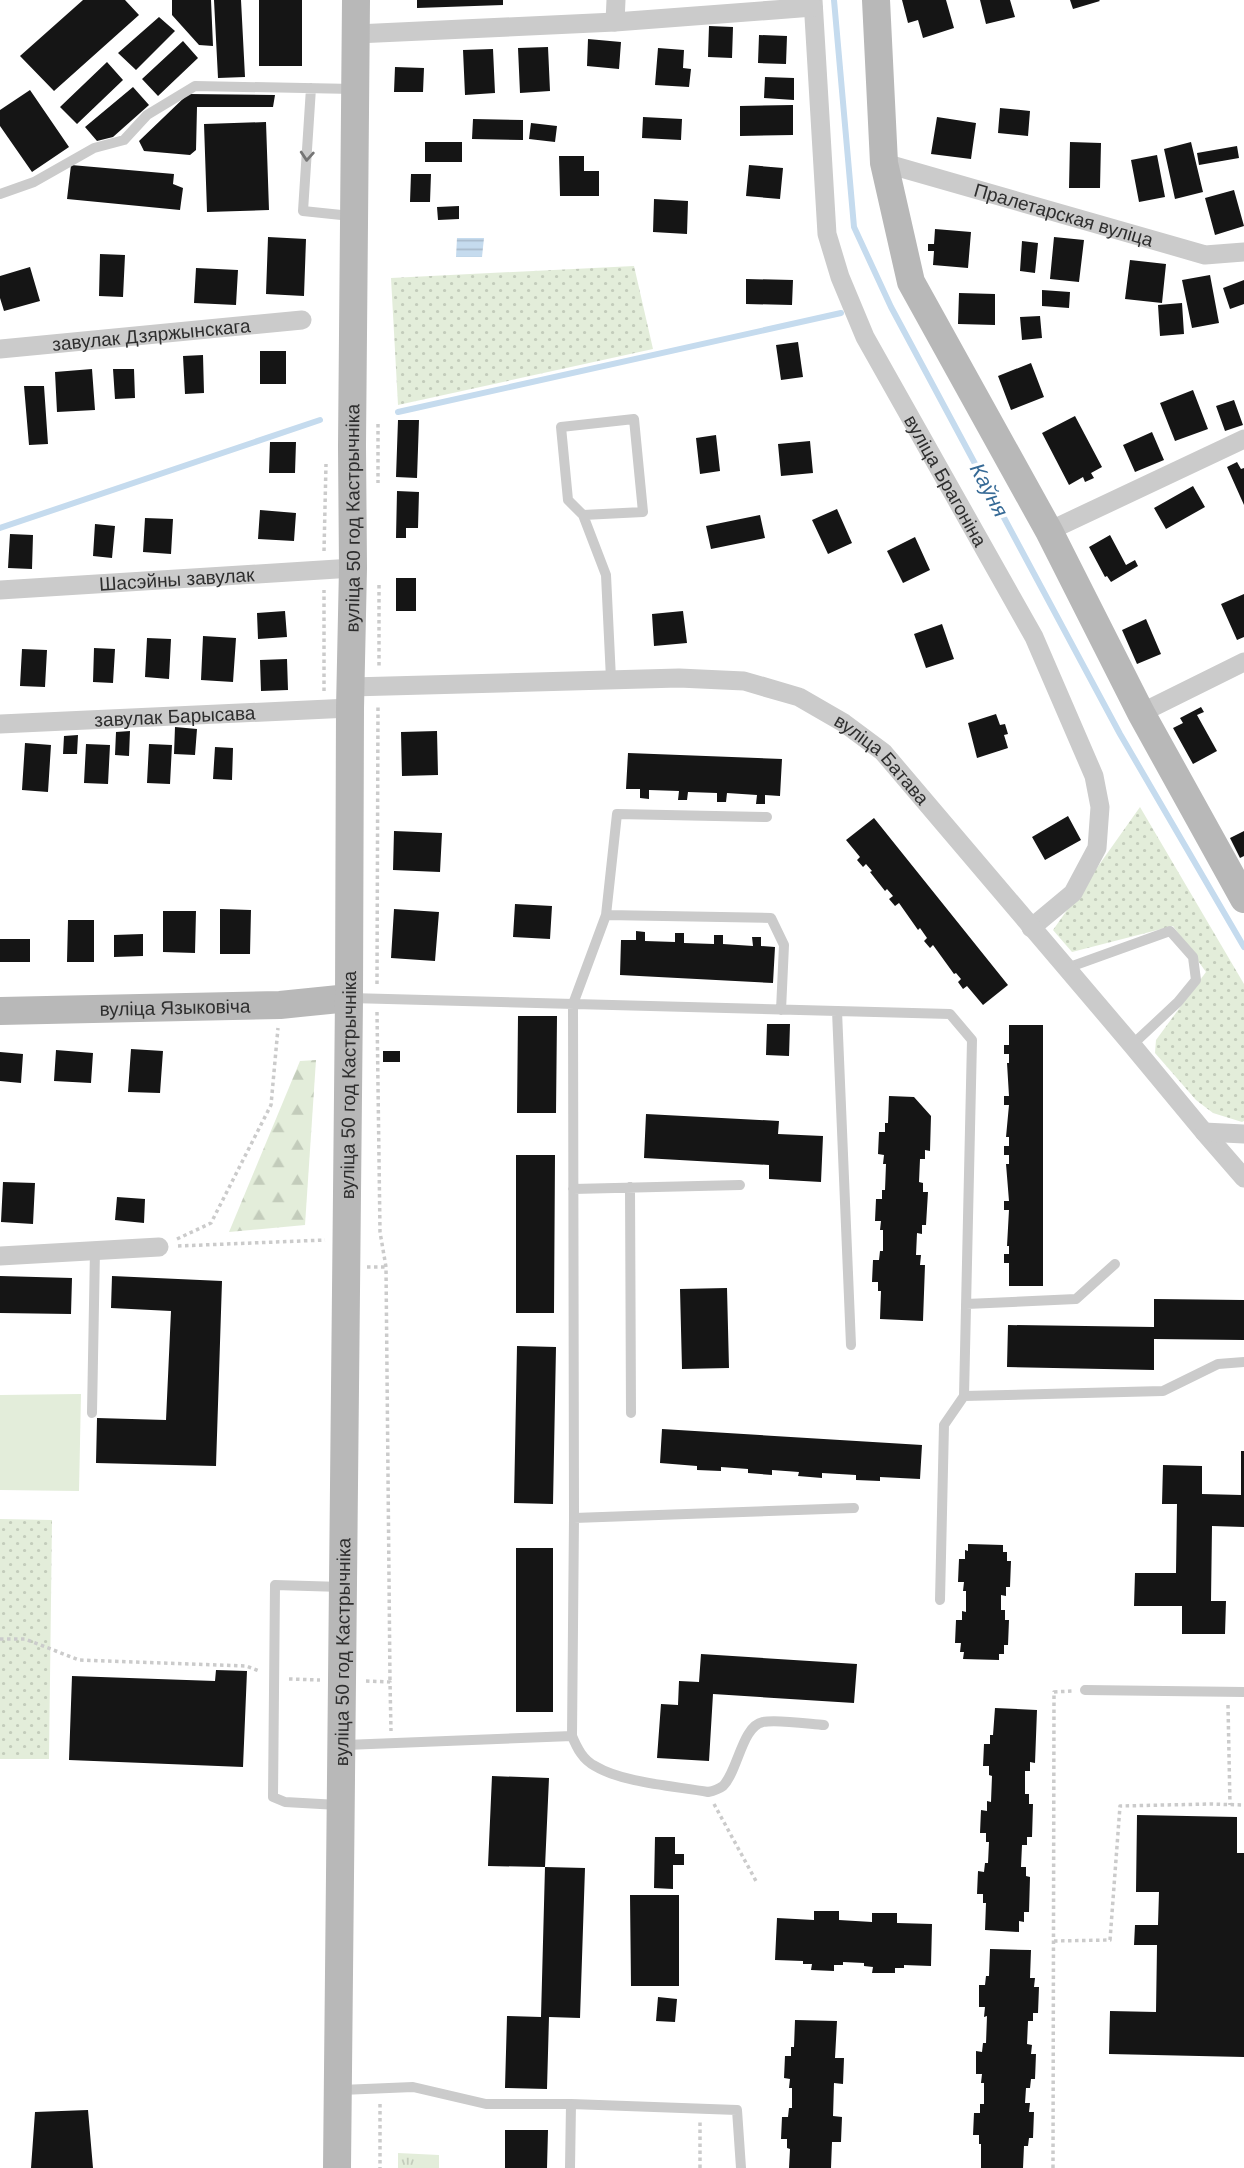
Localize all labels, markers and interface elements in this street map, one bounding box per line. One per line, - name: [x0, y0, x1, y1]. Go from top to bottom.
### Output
- one-way arrow: [300, 151, 315, 162]
- street label: Пралетарская вуліца: [972, 179, 1156, 251]
- street label: завулак Дзяржынскага: [51, 315, 252, 355]
- street label: вуліца 50 год Кастрычніка: [342, 403, 364, 633]
- street label: вуліца Брагоніна: [900, 411, 991, 550]
- water label: Каўня: [966, 459, 1013, 520]
- street label: Шасэйны завулак: [98, 564, 256, 595]
- street label: завулак Барысава: [94, 702, 256, 731]
- street label: вуліца Батава: [831, 710, 933, 809]
- street label: вуліца 50 год Кастрычніка: [337, 970, 360, 1199]
- street label: вуліца Языковіча: [99, 996, 251, 1020]
- street label: вуліца 50 год Кастрычніка: [331, 1537, 354, 1766]

